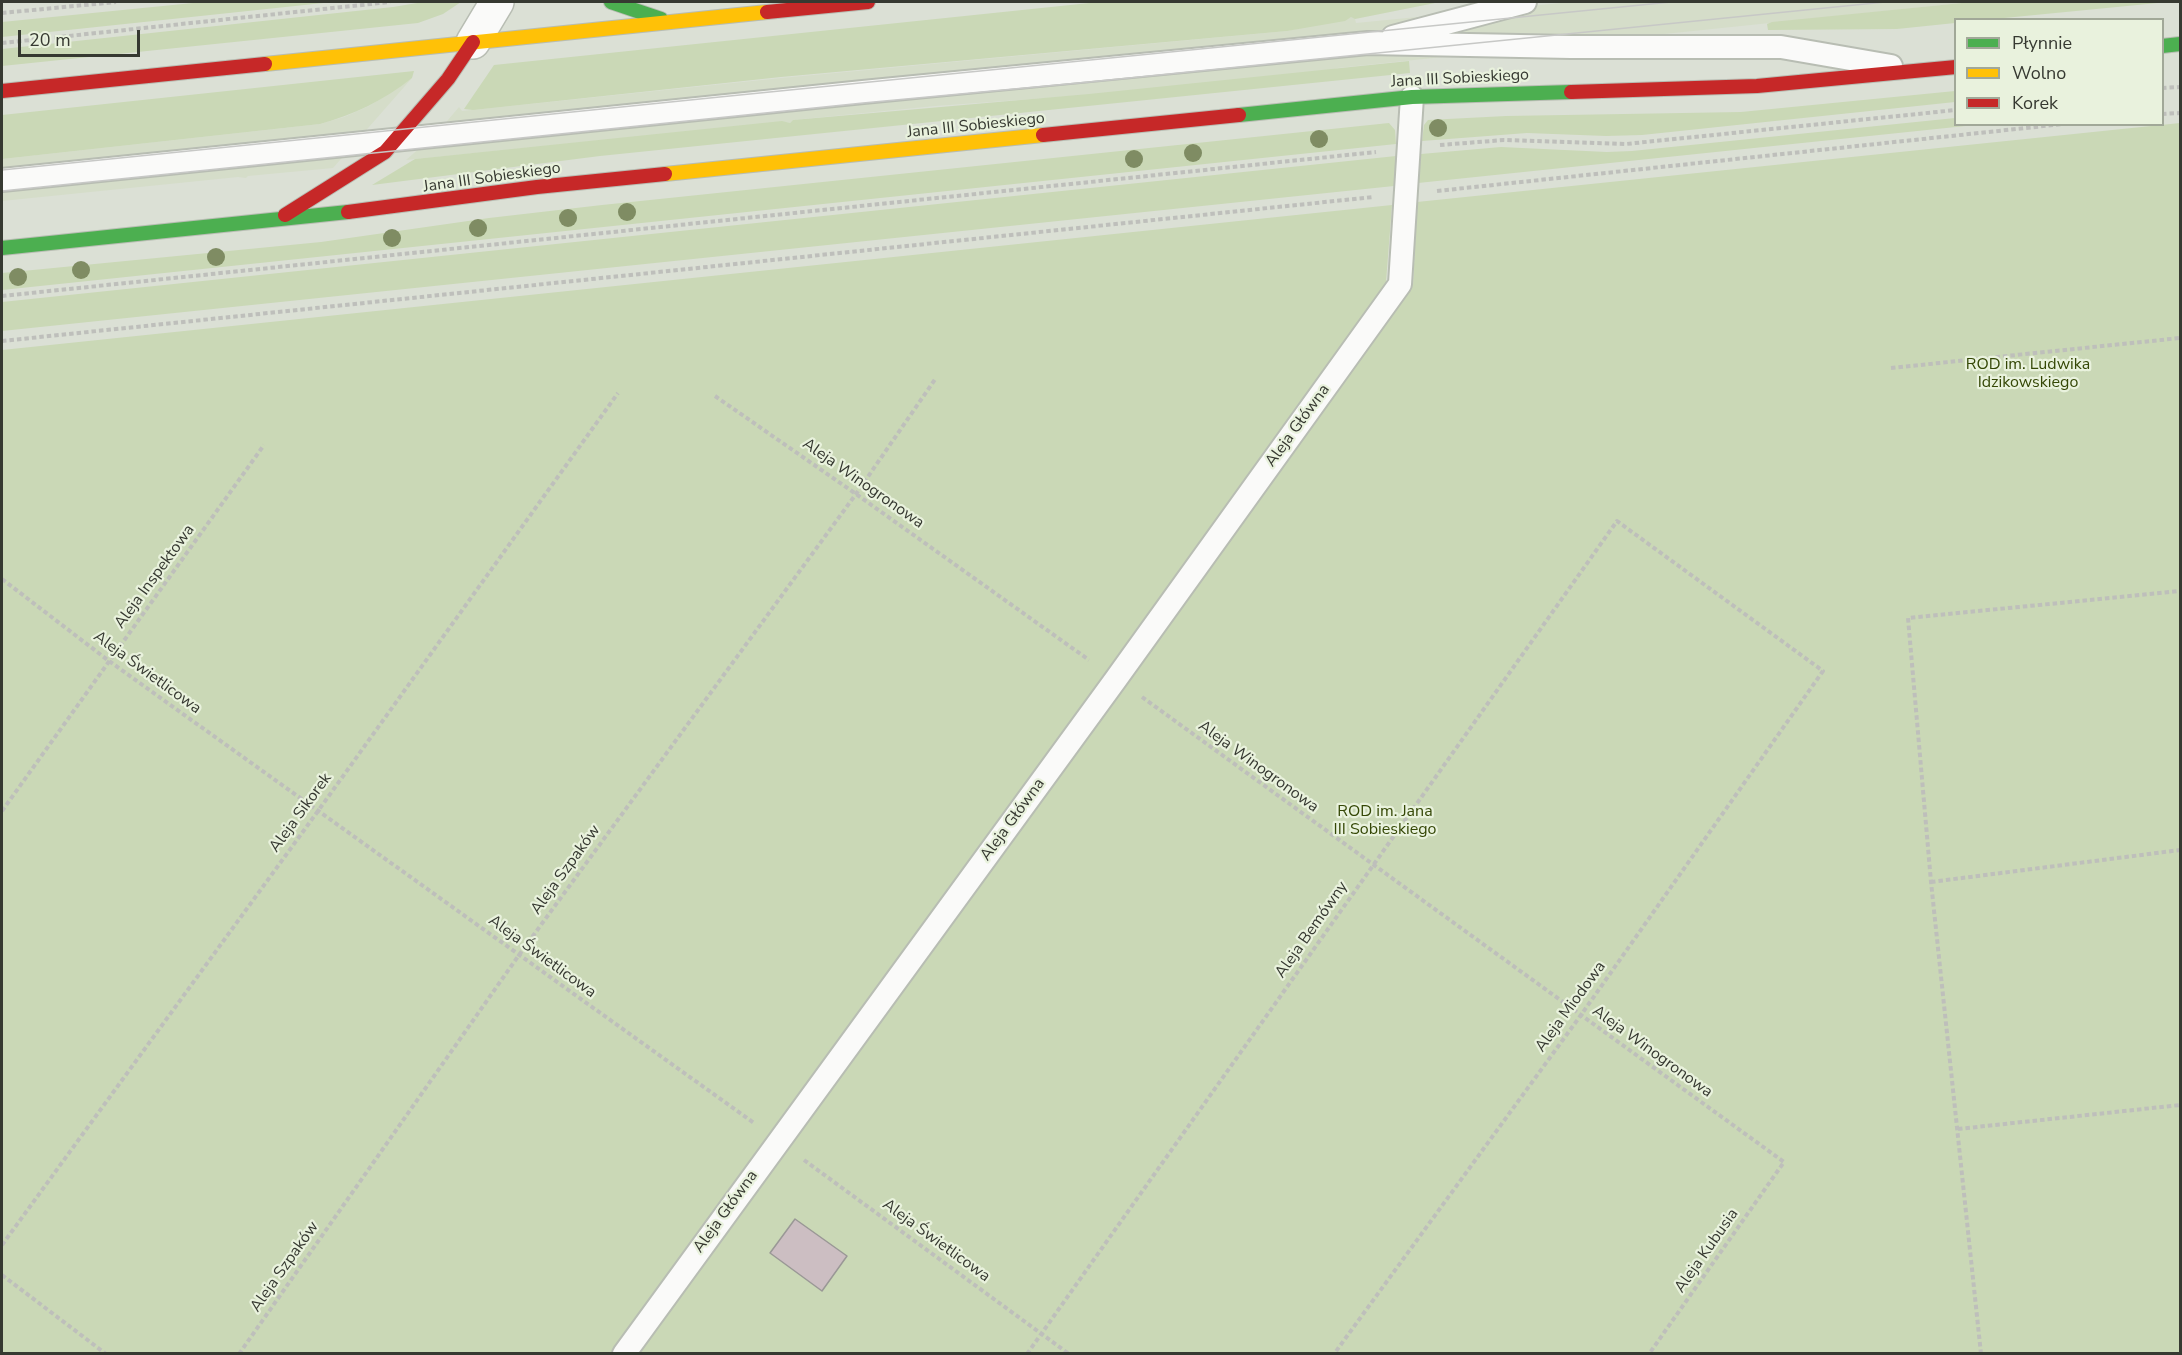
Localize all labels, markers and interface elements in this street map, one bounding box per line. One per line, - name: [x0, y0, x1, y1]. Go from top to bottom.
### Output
- scale bar: [21, 18, 142, 56]
- legend: [1954, 18, 2164, 126]
- text: 20 m: [29, 28, 71, 52]
- text: Płynnie: [2012, 31, 2072, 55]
- text: Wolno: [2012, 61, 2066, 85]
- street label: Jana III Sobieskiego: [1390, 66, 1530, 92]
- text: Korek: [2012, 91, 2058, 115]
- street label: Jana III Sobieskiego: [906, 109, 1046, 143]
- street label: Jana III Sobieskiego: [422, 159, 562, 197]
- park label: ROD im. Ludwika Idzikowskiego: [1966, 355, 2090, 393]
- street label: Aleja Główna: [1262, 381, 1334, 471]
- street label: Aleja Winogronowa: [798, 435, 928, 533]
- street label: Aleja Inspektowa: [111, 521, 199, 633]
- street label: Aleja Świetlicowa: [89, 627, 205, 719]
- street label: Aleja Winogronowa: [1194, 717, 1322, 817]
- street label: Aleja Sikorek: [266, 770, 336, 856]
- street label: Aleja Główna: [977, 775, 1049, 865]
- park label: ROD im. Jana III Sobieskiego: [1334, 802, 1436, 840]
- street label: Aleja Szpaków: [527, 821, 605, 919]
- street label: Aleja Bemówny: [1272, 878, 1352, 982]
- street label: Aleja Świetlicowa: [484, 911, 600, 1003]
- street label: Aleja Miodowa: [1532, 958, 1610, 1056]
- street label: Aleja Winogronowa: [1588, 1002, 1716, 1102]
- street label: Aleja Główna: [690, 1167, 762, 1257]
- street label: Aleja Świetlicowa: [878, 1195, 994, 1287]
- street label: Aleja Kubusia: [1671, 1205, 1743, 1297]
- street label: Aleja Szpaków: [247, 1218, 323, 1316]

